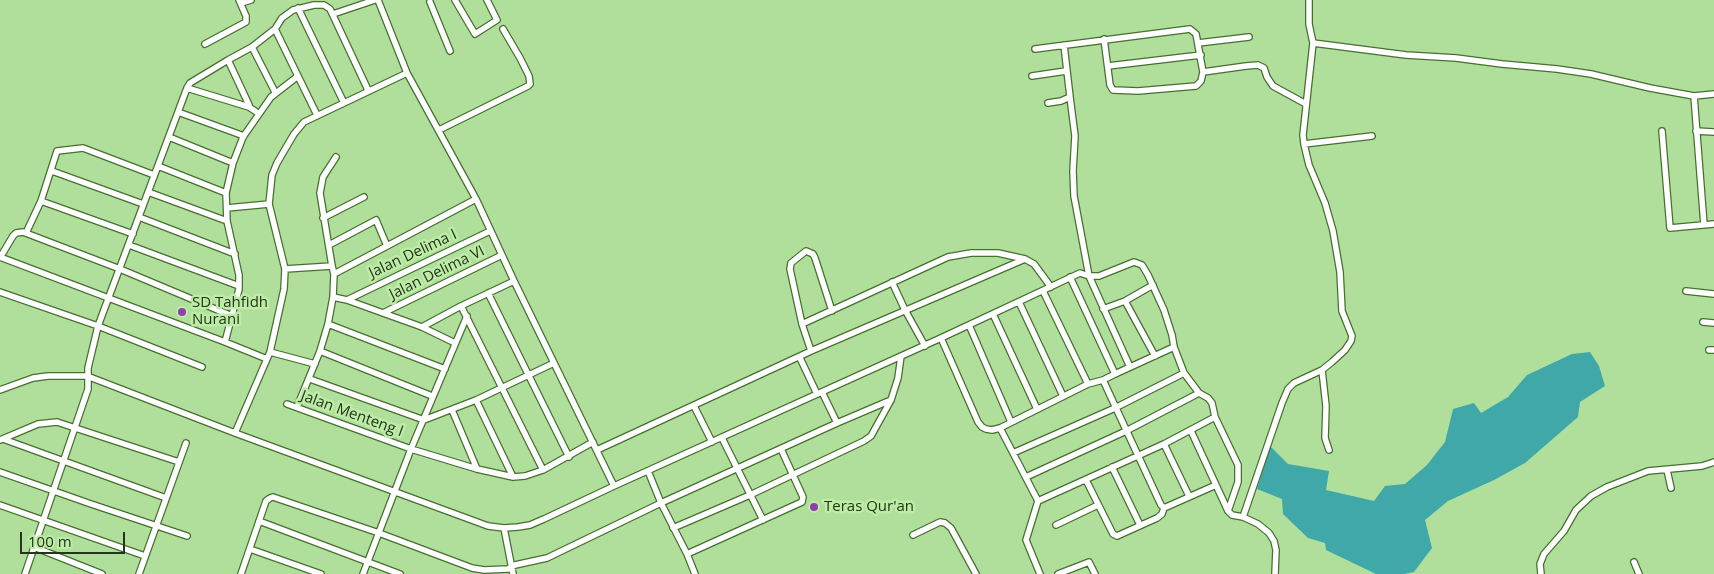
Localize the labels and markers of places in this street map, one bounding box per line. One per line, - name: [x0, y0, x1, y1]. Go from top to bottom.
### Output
- place label: SD Tahfidh Nurani: [192, 294, 268, 329]
- marker: SD Tahfidh Nurani: [176, 306, 188, 318]
- place label: Teras Qur'an: [824, 498, 914, 516]
- marker: Teras Qur'an: [808, 501, 820, 513]

